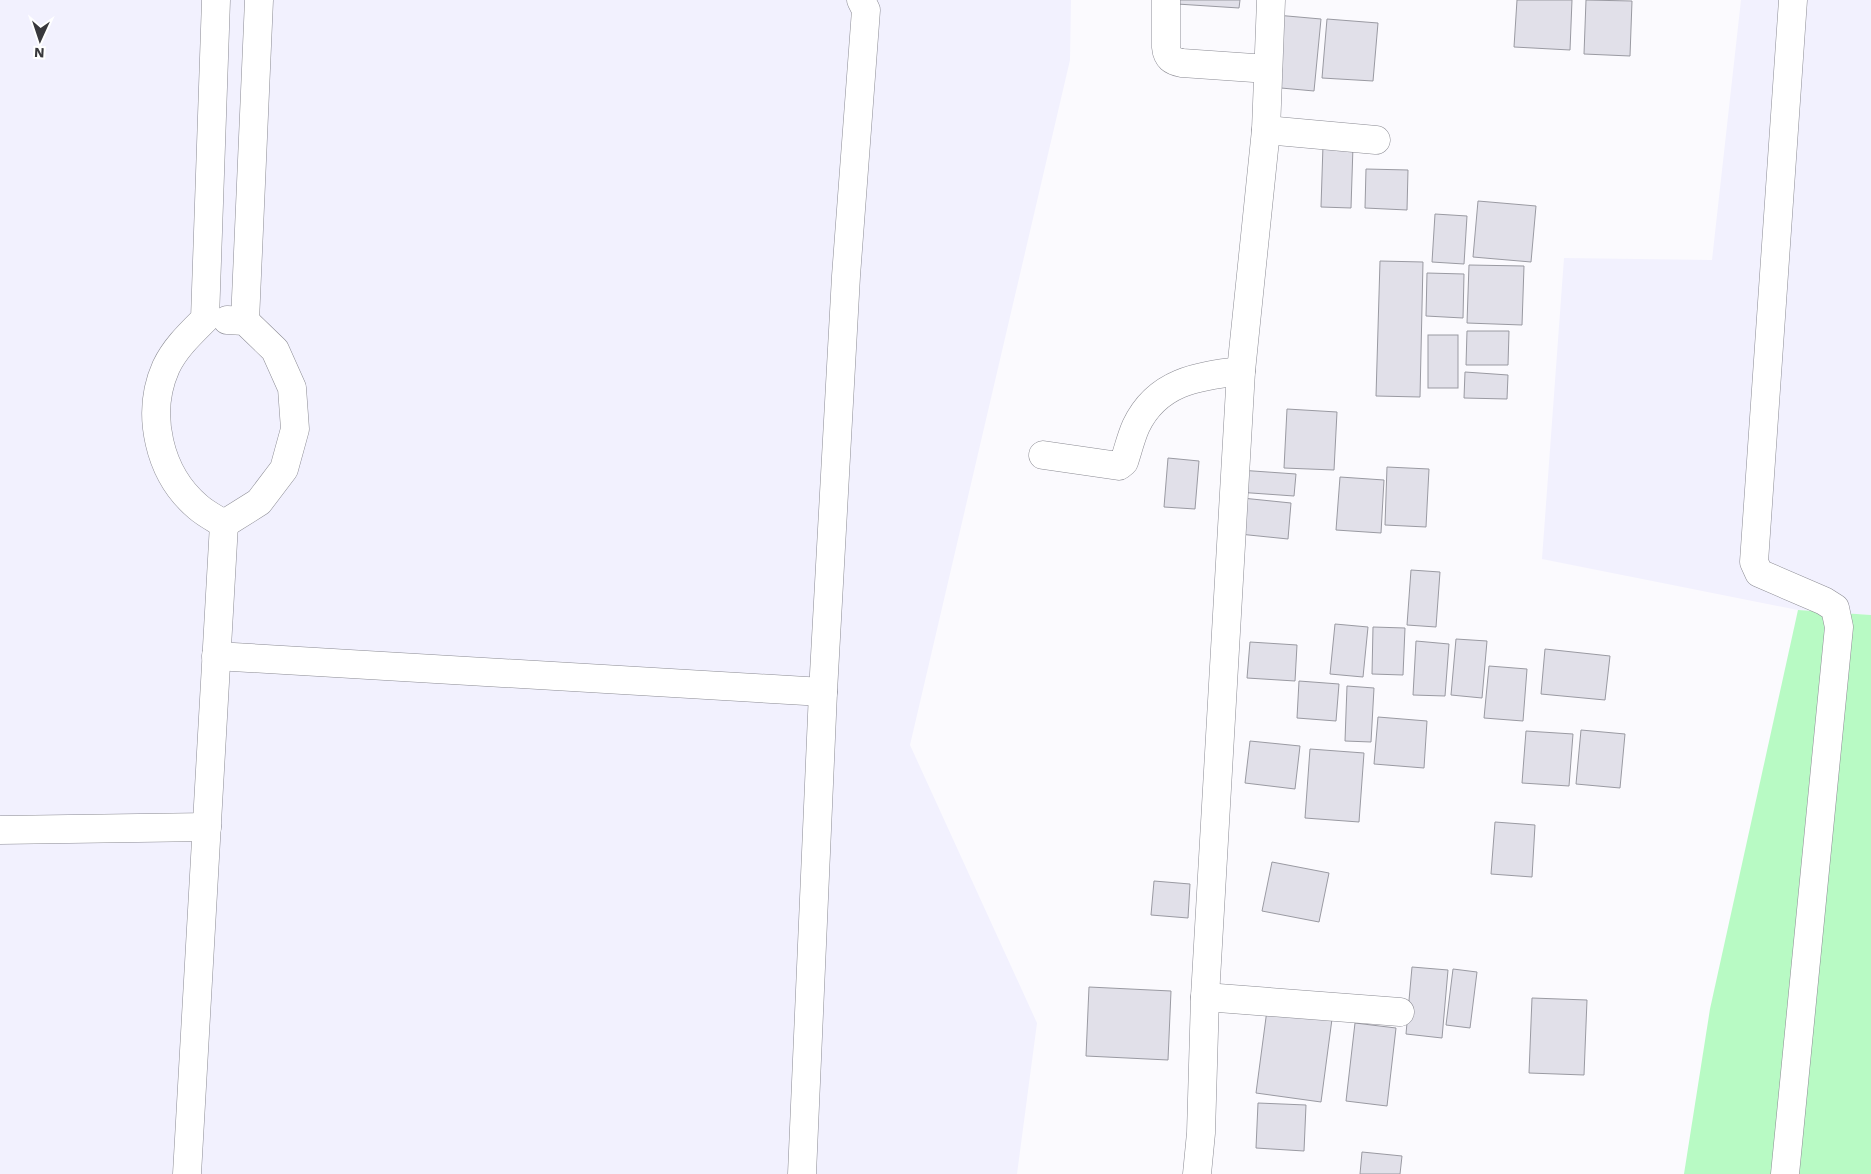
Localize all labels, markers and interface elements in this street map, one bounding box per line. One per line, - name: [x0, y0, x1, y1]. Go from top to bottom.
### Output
- north arrow: [15, 15, 65, 65]
- text: N: [34, 45, 45, 61]

